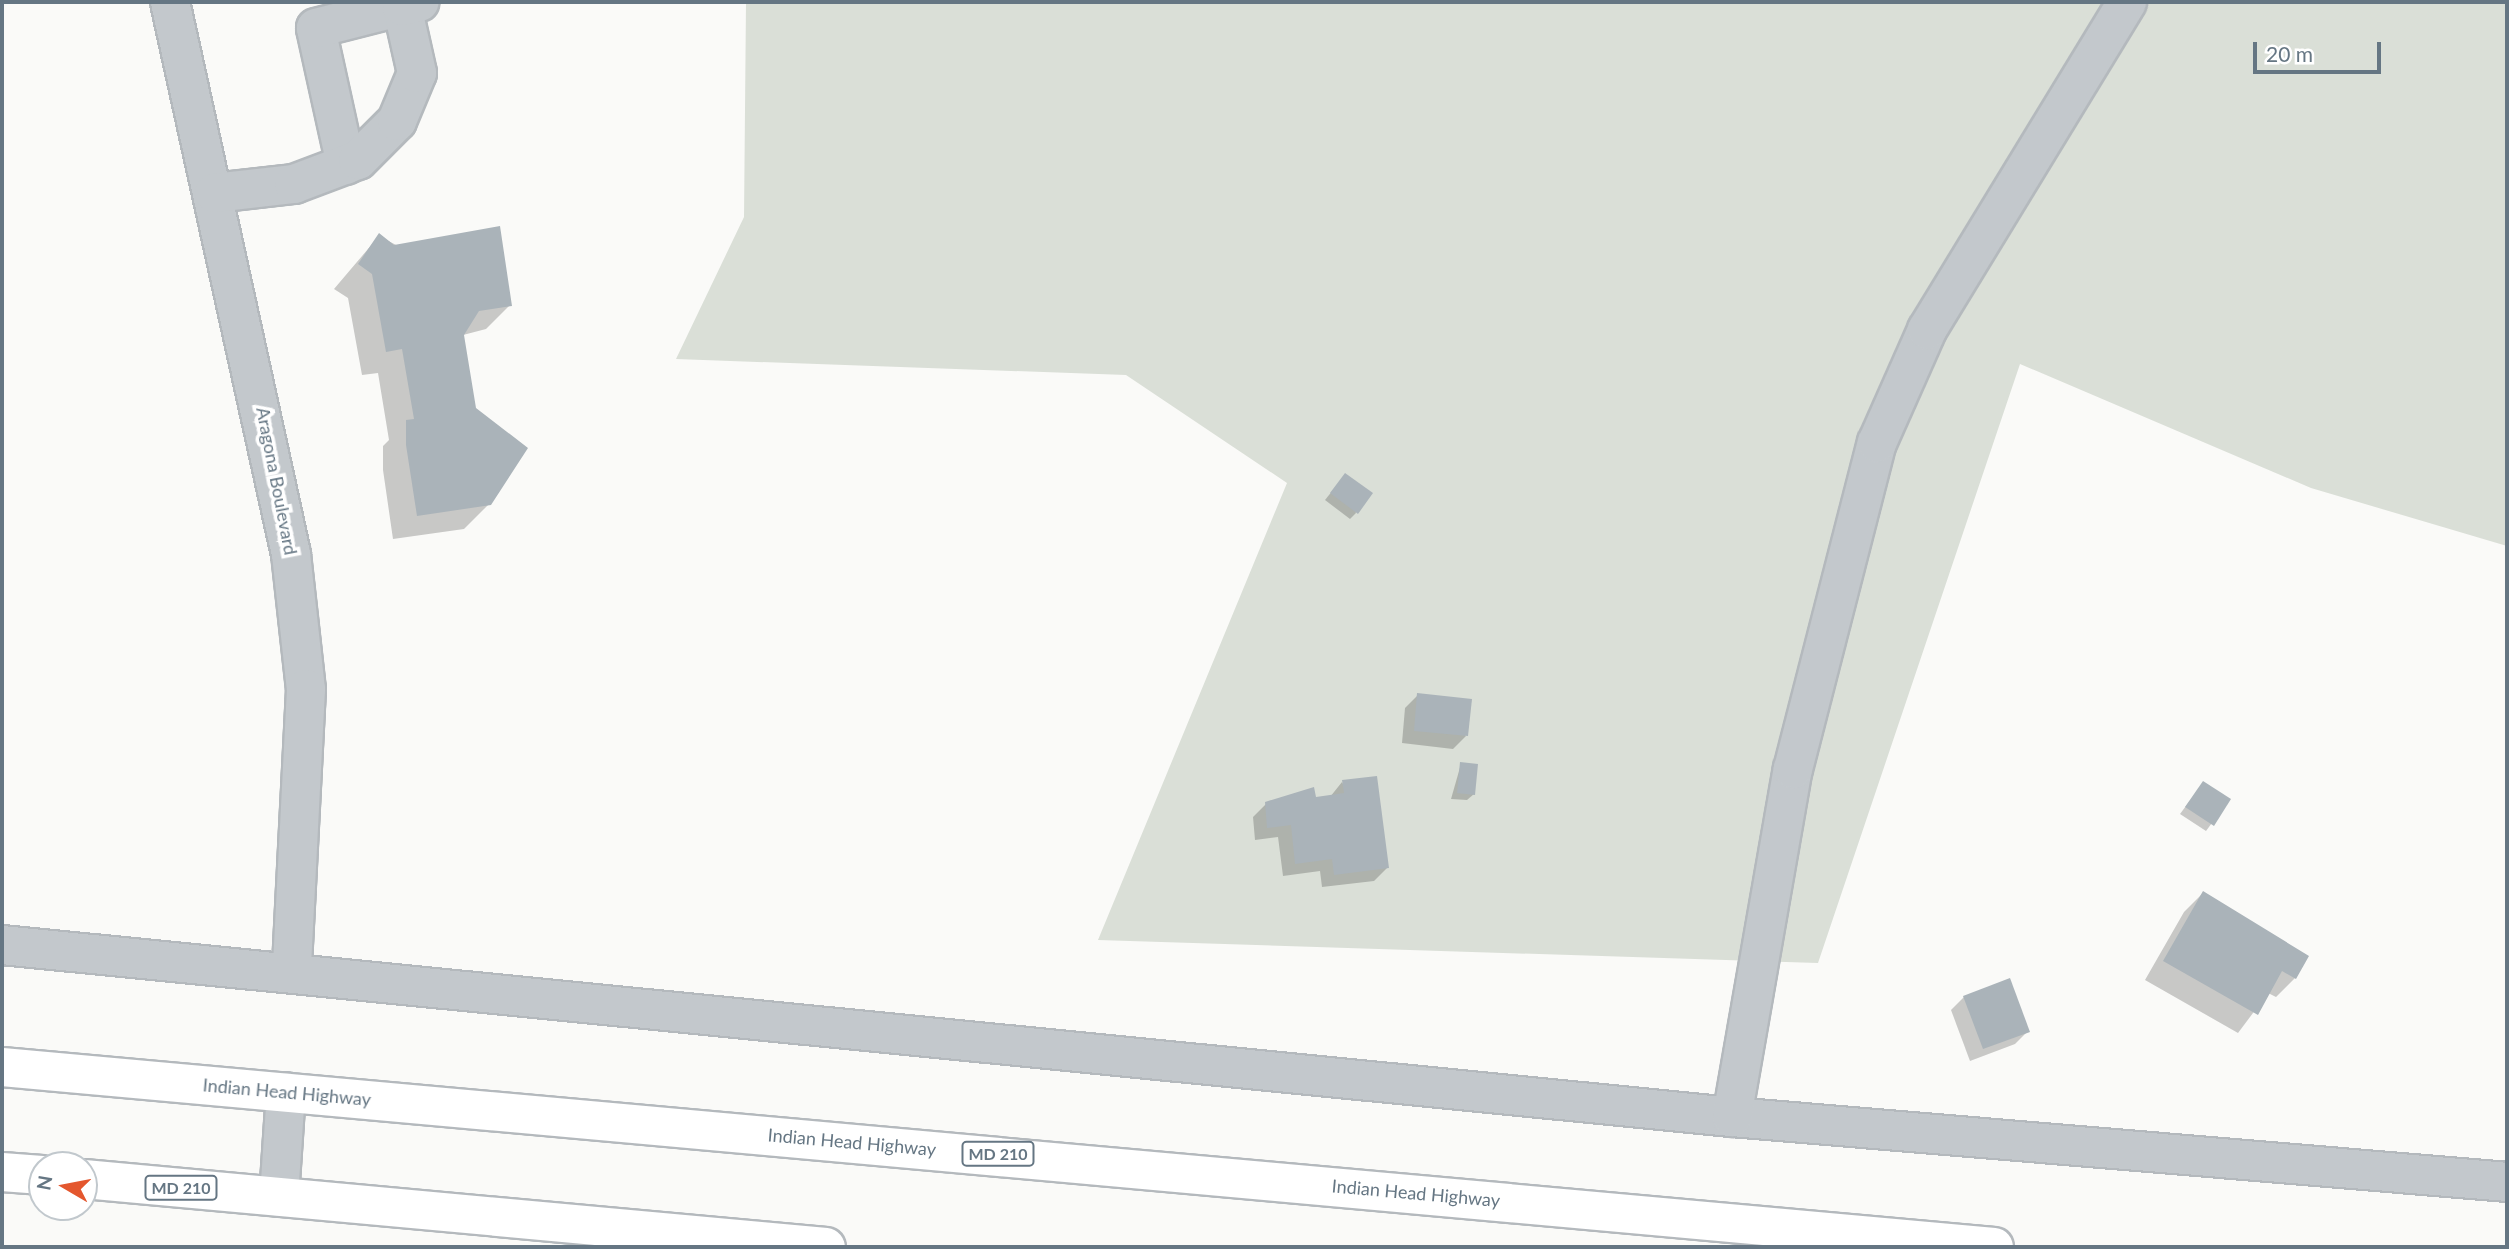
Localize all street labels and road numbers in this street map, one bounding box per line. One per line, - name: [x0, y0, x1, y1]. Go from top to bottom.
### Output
- street label: Aragona Boulevard: [252, 405, 302, 557]
- street label: Indian Head Highway: [202, 1074, 372, 1110]
- street label: Indian Head Highway: [767, 1124, 937, 1160]
- road number: MD 210: [961, 1142, 1035, 1166]
- street label: Indian Head Highway: [1331, 1175, 1501, 1211]
- road number: MD 210: [144, 1176, 218, 1200]

